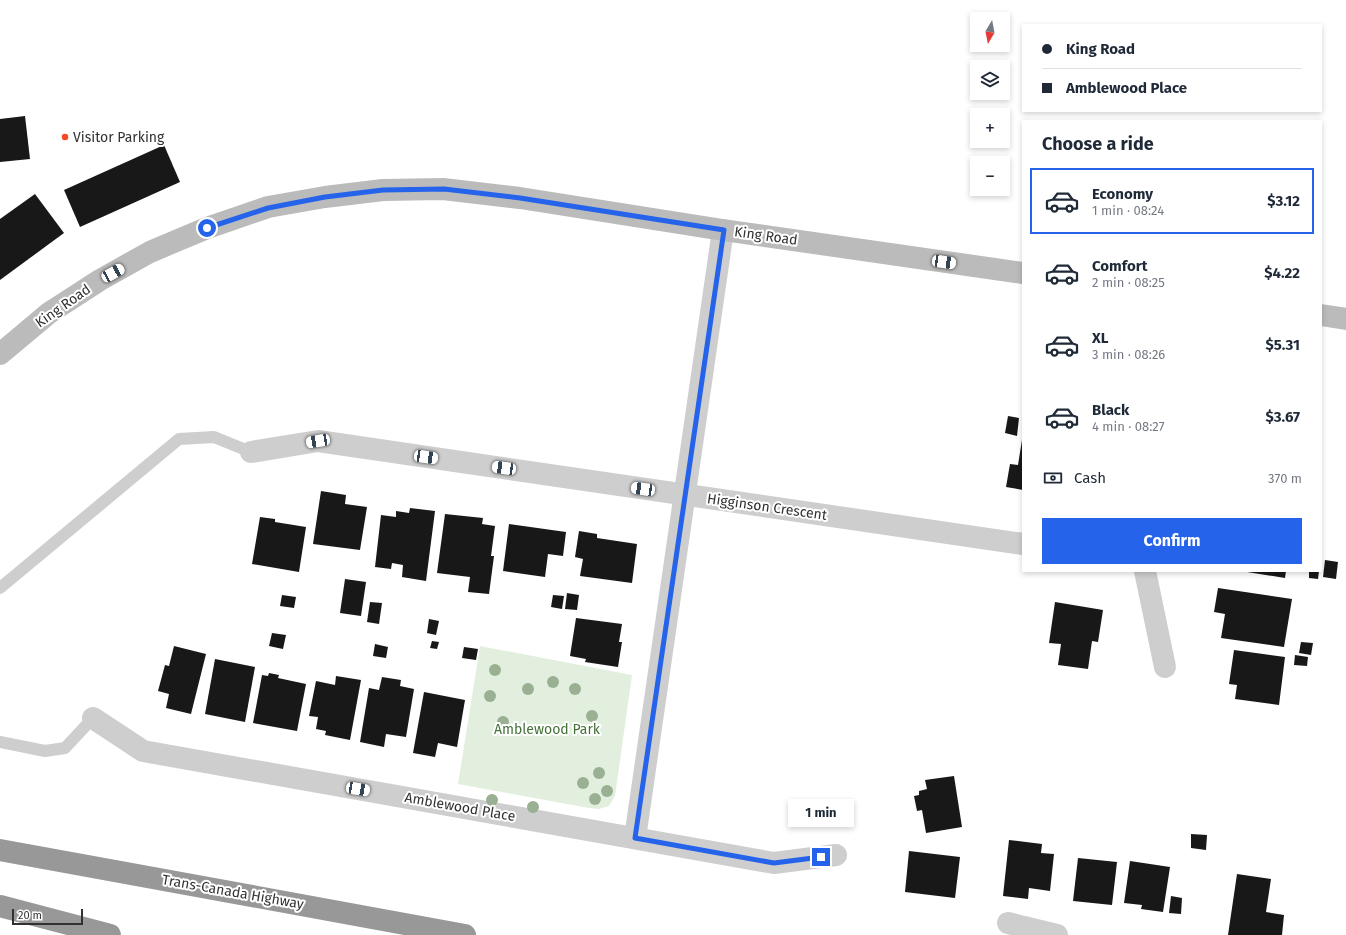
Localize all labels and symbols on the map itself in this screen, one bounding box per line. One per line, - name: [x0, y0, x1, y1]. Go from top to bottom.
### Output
- north arrow: [970, 12, 1010, 52]
- place label: Visitor Parking: [73, 129, 165, 146]
- marker: Visitor Parking: [60, 132, 70, 142]
- route start: [198, 219, 216, 237]
- street label: King Road: [733, 223, 799, 249]
- car: [931, 254, 957, 270]
- car: [100, 262, 126, 284]
- street label: King Road: [32, 281, 94, 331]
- car: [305, 433, 331, 449]
- car: [413, 449, 439, 465]
- car: [491, 460, 517, 476]
- car: [630, 481, 656, 497]
- street label: Higginson Crescent: [706, 490, 829, 524]
- park label: Amblewood Park: [494, 721, 601, 738]
- car: [345, 781, 371, 797]
- street label: Amblewood Place: [403, 789, 517, 825]
- callout: 1 min: [788, 799, 854, 827]
- route end: [812, 848, 830, 866]
- street label: Trans-Canada Highway: [161, 871, 305, 913]
- scale bar: [12, 907, 83, 926]

